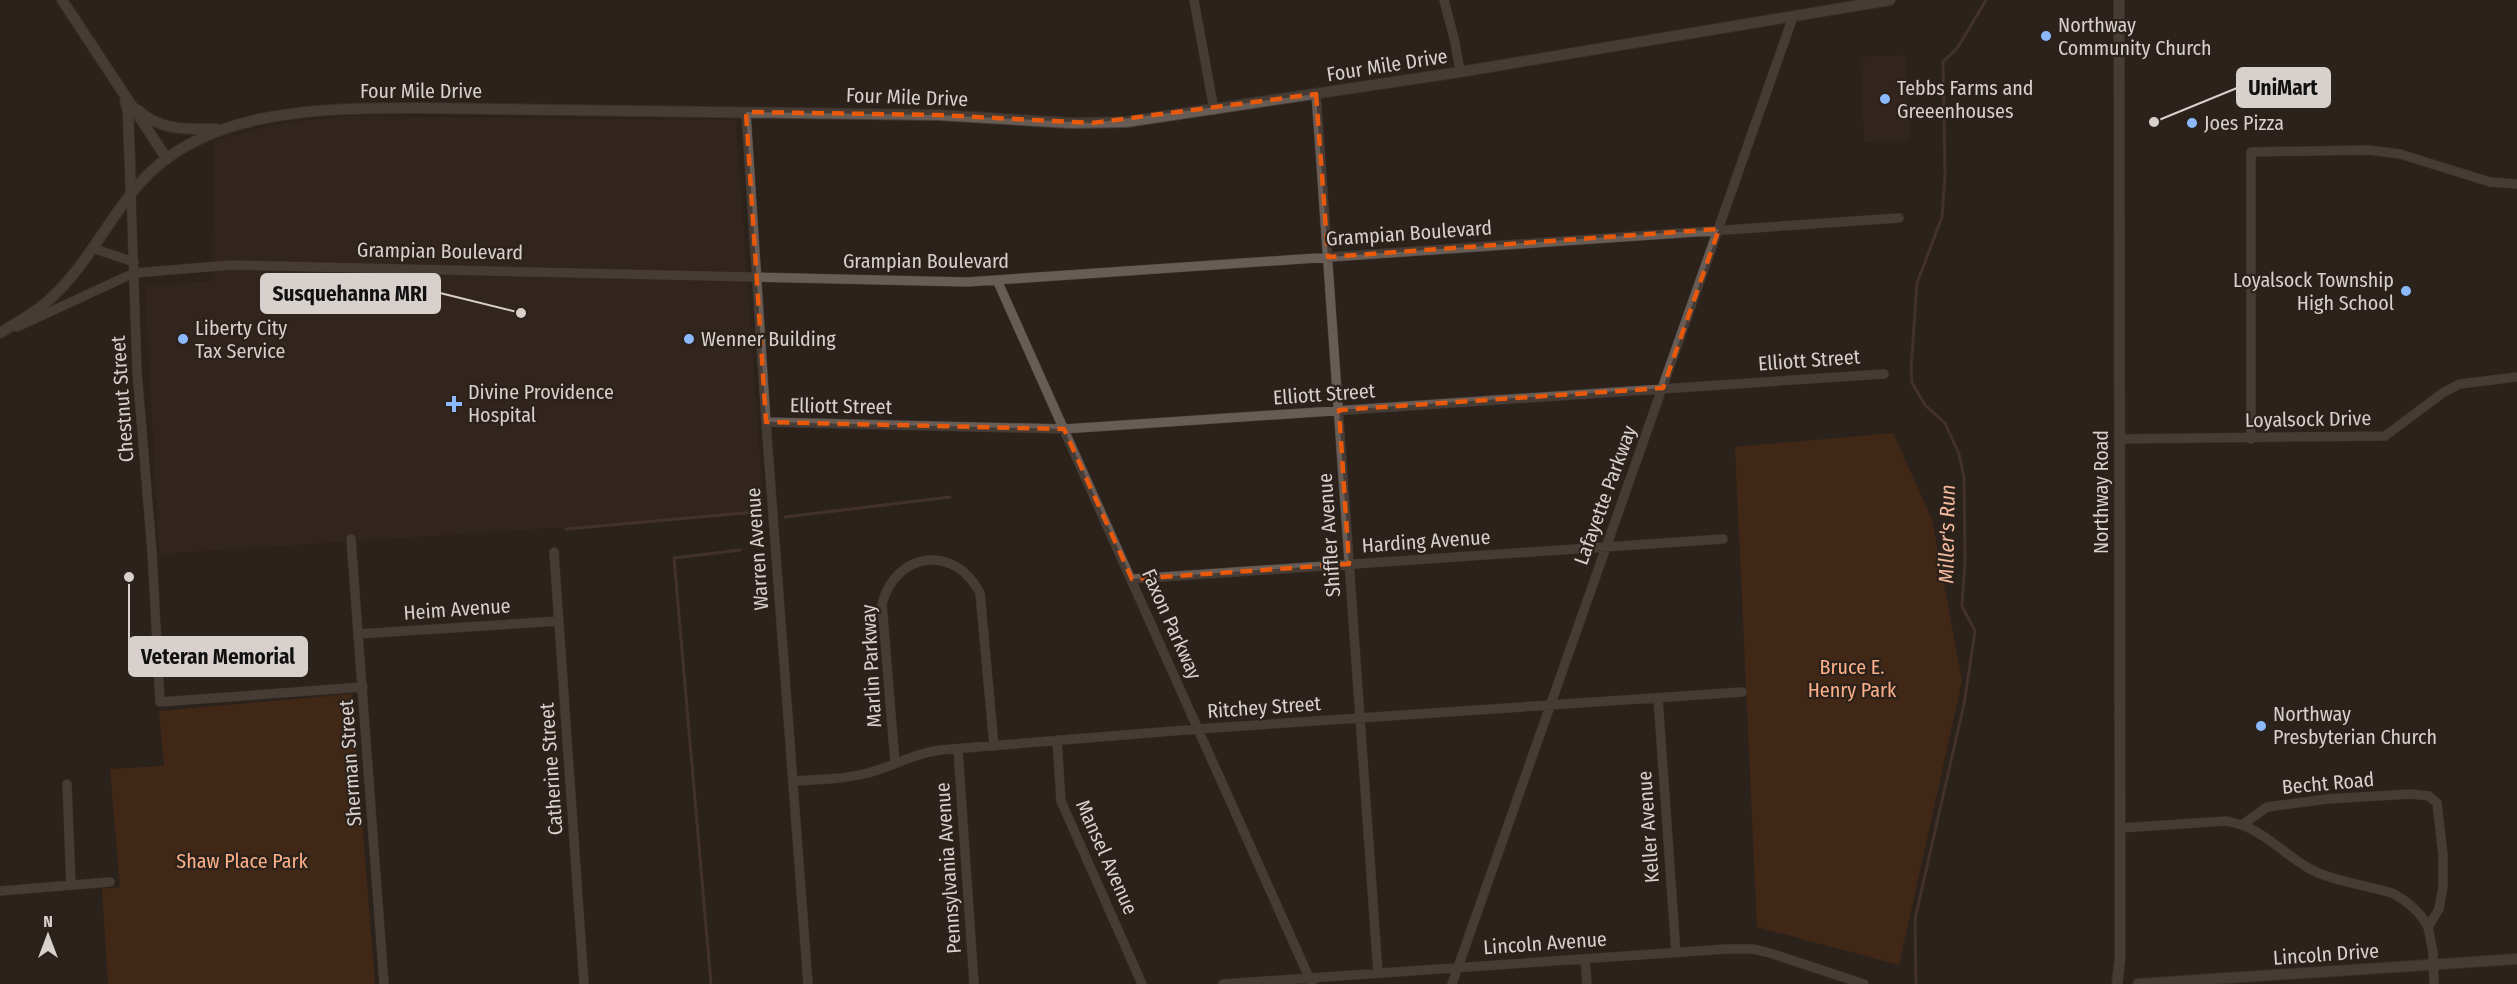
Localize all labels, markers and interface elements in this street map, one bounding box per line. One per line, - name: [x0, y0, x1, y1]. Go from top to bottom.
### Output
- place label: Northway Community Church: [2058, 13, 2212, 60]
- marker: Northway Community Church: [2039, 29, 2053, 43]
- street label: Four Mile Drive: [1325, 44, 1449, 86]
- callout: UniMart: [2237, 68, 2330, 107]
- text: UniMart: [2248, 75, 2318, 101]
- place label: Tebbs Farms and Greeenhouses: [1897, 76, 2034, 123]
- street label: Four Mile Drive: [360, 79, 482, 103]
- street label: Four Mile Drive: [846, 83, 968, 111]
- marker: Tebbs Farms and Greeenhouses: [1878, 92, 1892, 106]
- place label: Joes Pizza: [2204, 111, 2284, 135]
- marker: Joes Pizza: [2185, 116, 2199, 130]
- street label: Grampian Boulevard: [1325, 215, 1493, 251]
- street label: Grampian Boulevard: [357, 238, 523, 264]
- street label: Grampian Boulevard: [843, 249, 1009, 273]
- place label: Loyalsock Township High School: [2233, 268, 2394, 315]
- callout: Susquehanna MRI: [261, 274, 440, 313]
- text: Susquehanna MRI: [273, 281, 427, 307]
- marker: Loyalsock Township High School: [2399, 284, 2413, 298]
- place label: Liberty City Tax Service: [195, 316, 287, 363]
- place label: Wenner Building: [701, 327, 836, 351]
- marker: Liberty City Tax Service: [176, 332, 190, 346]
- marker: Wenner Building: [682, 332, 696, 346]
- street label: Chestnut Street: [106, 334, 138, 463]
- street label: Elliott Street: [1757, 344, 1861, 376]
- street label: Elliott Street: [1272, 378, 1376, 410]
- place label: Divine Providence Hospital: [468, 380, 614, 427]
- street label: Elliott Street: [790, 393, 893, 419]
- marker: Divine Providence Hospital: [445, 395, 463, 413]
- street label: Loyalsock Drive: [2245, 406, 2371, 432]
- street label: Lafayette Parkway: [1569, 422, 1641, 568]
- street label: Northway Road: [2089, 430, 2113, 554]
- street label: Shiffler Avenue: [1313, 472, 1345, 598]
- water label: Miller's Run: [1933, 484, 1961, 584]
- street label: Warren Avenue: [741, 487, 773, 611]
- street label: Harding Avenue: [1361, 525, 1491, 557]
- street label: Faxon Parkway: [1137, 565, 1207, 683]
- street label: Heim Avenue: [403, 593, 511, 625]
- street label: Marlin Parkway: [856, 604, 886, 728]
- callout: Veteran Memorial: [129, 637, 307, 676]
- text: Veteran Memorial: [140, 644, 295, 670]
- park label: Bruce E. Henry Park: [1808, 655, 1897, 702]
- street label: Ritchey Street: [1206, 691, 1322, 723]
- street label: Sherman Street: [334, 698, 366, 827]
- street label: Catherine Street: [534, 701, 568, 836]
- place label: Northway Presbyterian Church: [2273, 702, 2437, 749]
- marker: Northway Presbyterian Church: [2254, 719, 2268, 733]
- street label: Becht Road: [2281, 767, 2375, 799]
- street label: Keller Avenue: [1632, 770, 1664, 884]
- street label: Pennsylvania Avenue: [930, 782, 966, 954]
- street label: Mansel Avenue: [1071, 796, 1143, 918]
- park label: Shaw Place Park: [176, 849, 308, 873]
- north arrow: [18, 906, 78, 966]
- text: N: [43, 912, 53, 931]
- street label: Lincoln Avenue: [1482, 927, 1608, 959]
- street label: Lincoln Drive: [2272, 938, 2380, 970]

